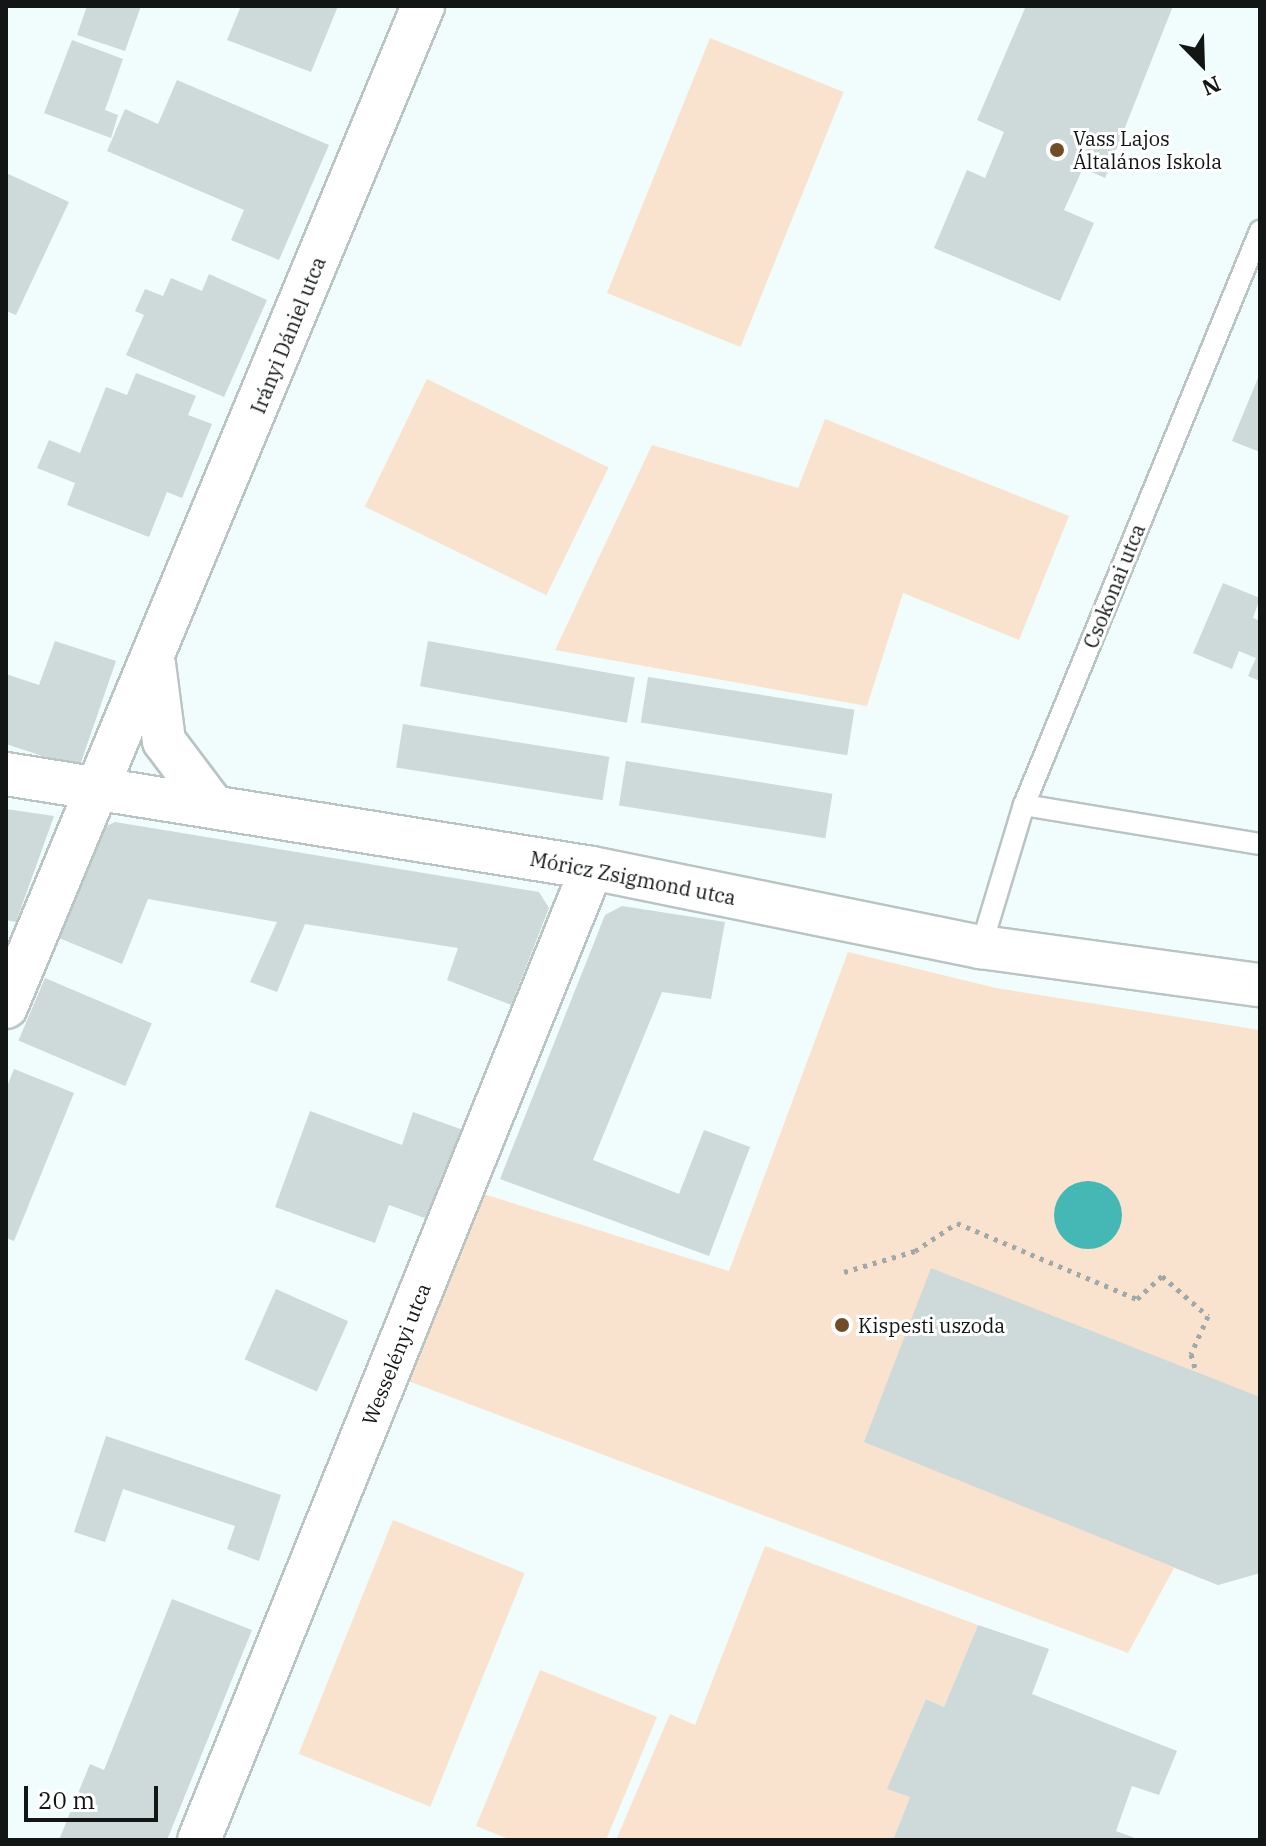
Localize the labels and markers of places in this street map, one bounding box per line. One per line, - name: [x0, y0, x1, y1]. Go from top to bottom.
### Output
- place label: Vass Lajos Általános Iskola: [1073, 126, 1222, 173]
- marker: Vass Lajos Általános Iskola: [1048, 141, 1066, 159]
- place label: Kispesti uszoda: [858, 1313, 1005, 1337]
- marker: Kispesti uszoda: [833, 1316, 851, 1334]

